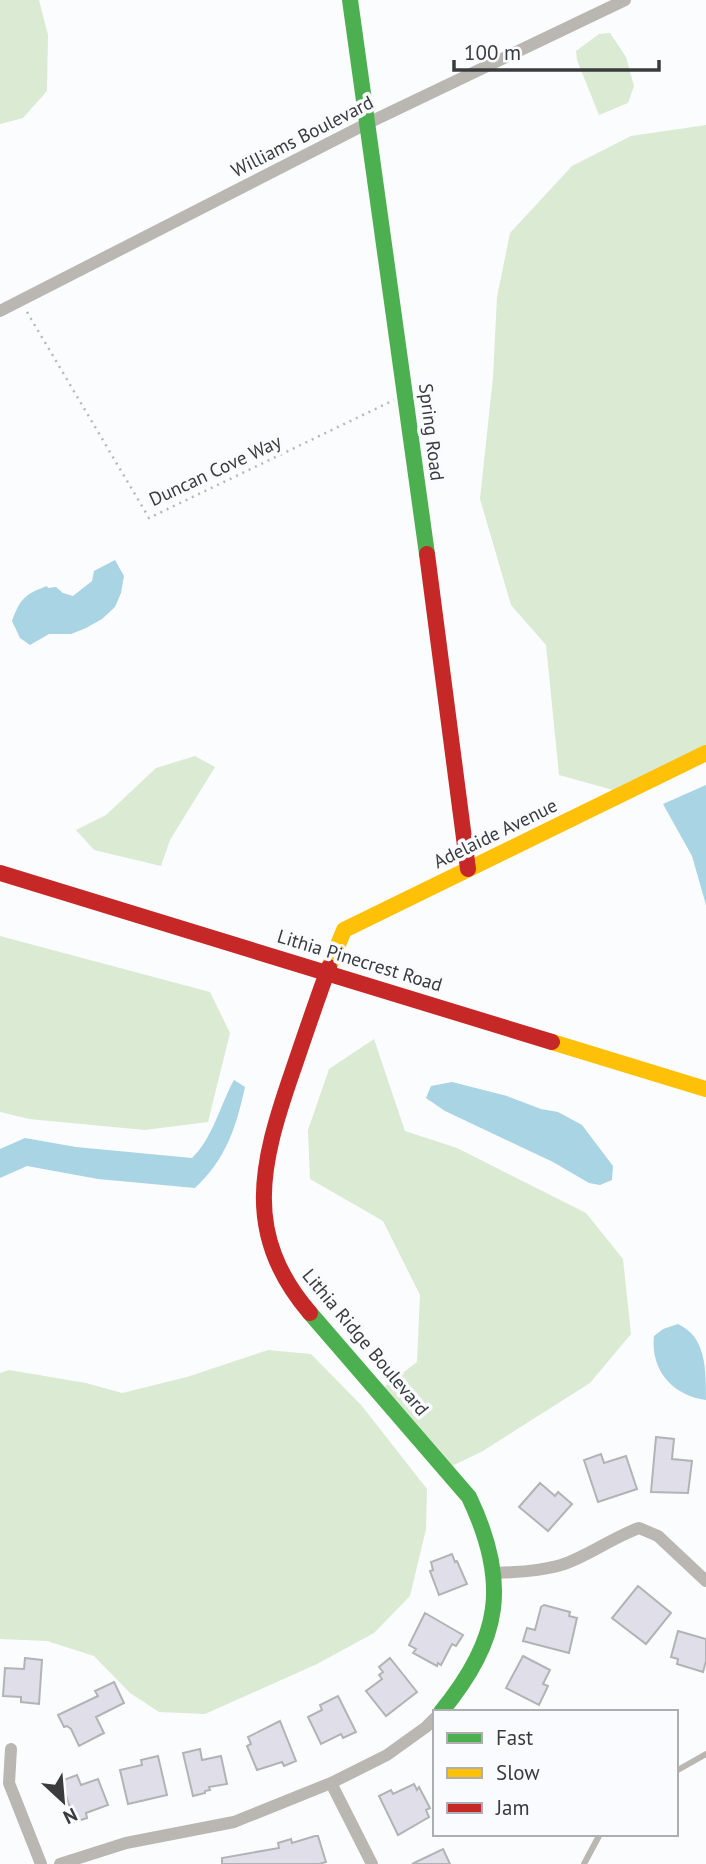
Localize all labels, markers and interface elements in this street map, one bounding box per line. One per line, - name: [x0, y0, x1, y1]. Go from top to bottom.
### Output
- scale bar: [454, 28, 659, 72]
- text: 100 m: [464, 39, 521, 66]
- street label: Williams Boulevard: [227, 90, 377, 182]
- street label: Spring Road: [414, 382, 450, 482]
- street label: Duncan Cove Way: [145, 429, 285, 511]
- street label: Adelaide Avenue: [429, 793, 561, 873]
- street label: Lithia Pinecrest Road: [275, 923, 445, 997]
- street label: Lithia Ridge Boulevard: [298, 1264, 434, 1420]
- legend: [433, 1710, 678, 1836]
- text: Fast: [496, 1724, 533, 1751]
- text: Slow: [496, 1759, 540, 1786]
- north arrow: [28, 1766, 98, 1836]
- text: Jam: [495, 1794, 530, 1821]
- text: N: [60, 1803, 81, 1830]

